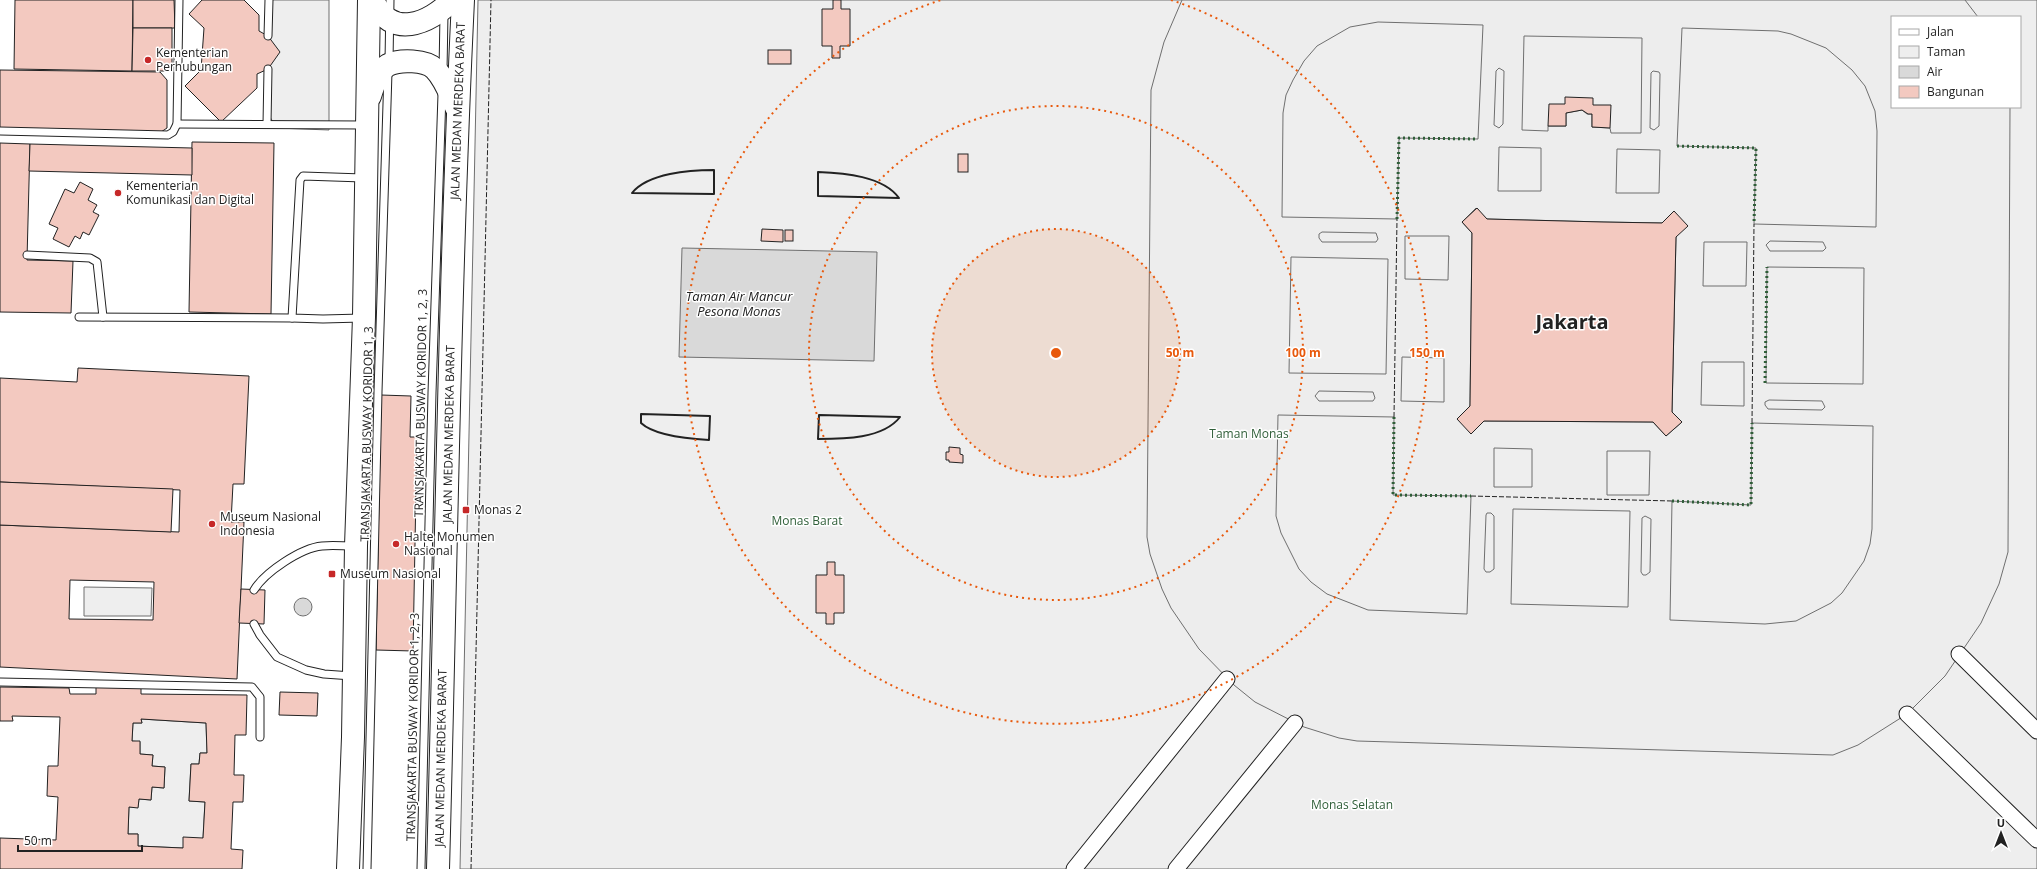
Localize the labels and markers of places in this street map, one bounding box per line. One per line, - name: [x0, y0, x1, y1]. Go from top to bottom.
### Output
- place label: Kementerian Perhubungan: [156, 44, 232, 75]
- marker: Kementerian Perhubungan: [143, 55, 153, 65]
- place label: Kementerian Komunikasi dan Digital: [126, 177, 254, 208]
- marker: Kementerian Komunikasi dan Digital: [113, 188, 123, 198]
- centre of rings: [1049, 346, 1063, 360]
- place label: Monas 2: [474, 501, 522, 518]
- marker: Monas 2: [461, 505, 471, 515]
- place label: Museum Nasional Indonesia: [220, 508, 321, 539]
- marker: Museum Nasional Indonesia: [207, 519, 217, 529]
- place label: Halte Monumen Nasional: [404, 528, 495, 559]
- marker: Halte Monumen Nasional: [391, 539, 401, 549]
- place label: Museum Nasional: [340, 565, 441, 582]
- marker: Museum Nasional: [327, 569, 337, 579]

